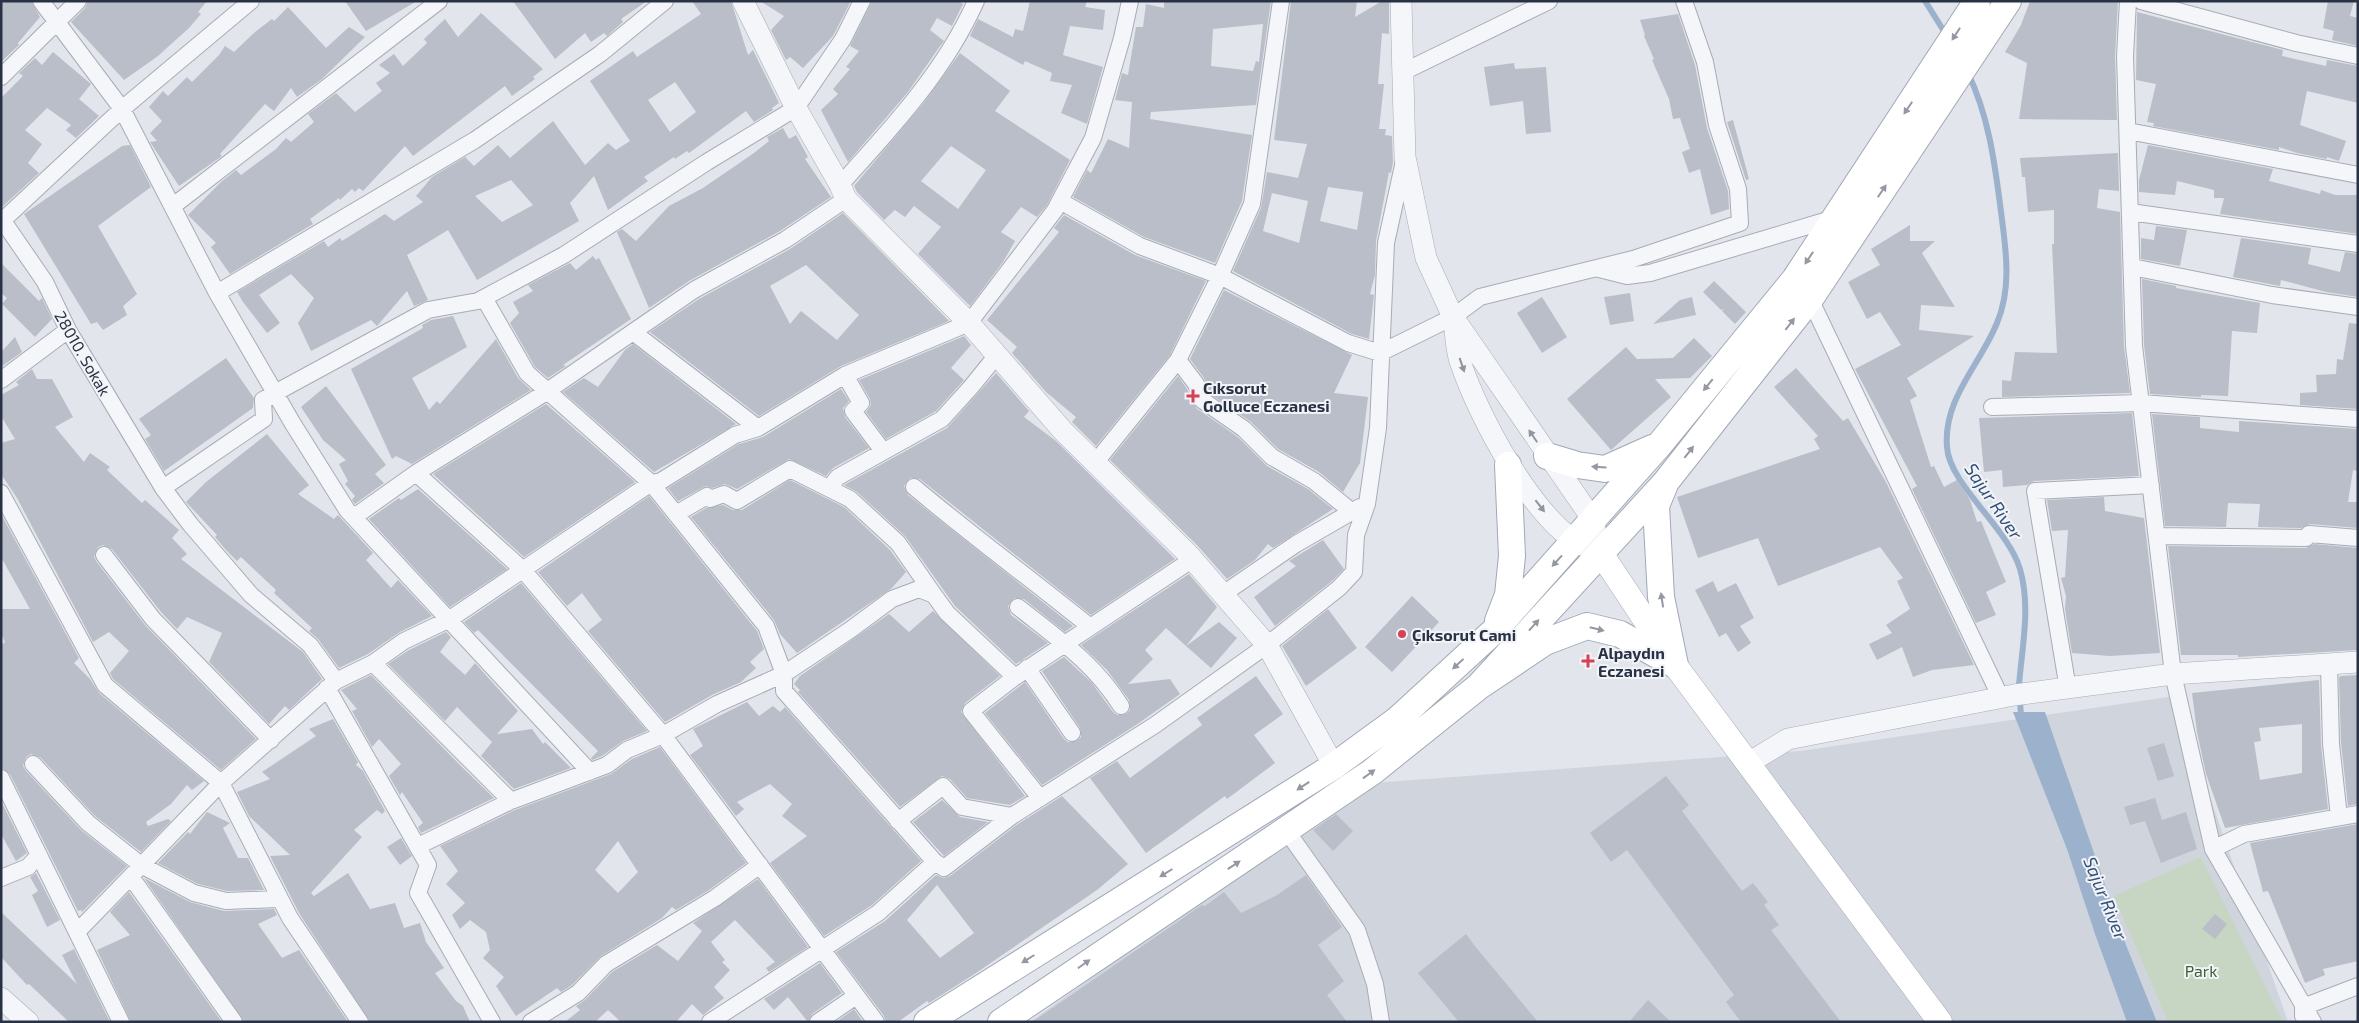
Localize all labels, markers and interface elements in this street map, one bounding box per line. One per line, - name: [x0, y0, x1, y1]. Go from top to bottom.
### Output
- one-way arrow: [1952, 27, 1961, 41]
- one-way arrow: [1903, 101, 1913, 114]
- one-way arrow: [1877, 184, 1887, 197]
- one-way arrow: [1804, 251, 1814, 264]
- street label: 28010. Sokak: [51, 307, 115, 399]
- one-way arrow: [1785, 318, 1795, 331]
- one-way arrow: [1458, 358, 1466, 373]
- place label: Cıksorut Golluce Eczanesi: [1203, 378, 1330, 415]
- one-way arrow: [1703, 379, 1714, 391]
- marker: Cıksorut Golluce Eczanesi: [1187, 390, 1199, 402]
- one-way arrow: [1528, 429, 1538, 442]
- one-way arrow: [1684, 446, 1695, 459]
- water label: Sajur River: [1960, 458, 2028, 544]
- one-way arrow: [1590, 462, 1606, 470]
- one-way arrow: [1535, 499, 1546, 512]
- one-way arrow: [1551, 555, 1562, 568]
- one-way arrow: [1657, 592, 1665, 608]
- one-way arrow: [1528, 619, 1540, 631]
- place label: Çıksorut Cami: [1412, 625, 1516, 646]
- one-way arrow: [1590, 625, 1605, 633]
- marker: Çıksorut Cami: [1396, 628, 1408, 640]
- place label: Alpaydın Eczanesi: [1598, 643, 1665, 680]
- marker: Alpaydın Eczanesi: [1582, 655, 1594, 667]
- one-way arrow: [1452, 658, 1464, 670]
- one-way arrow: [1362, 769, 1376, 779]
- one-way arrow: [1297, 782, 1310, 791]
- water label: Sajur River: [2079, 853, 2133, 944]
- one-way arrow: [1227, 860, 1241, 869]
- one-way arrow: [1159, 868, 1172, 877]
- one-way arrow: [1021, 954, 1034, 963]
- one-way arrow: [1077, 959, 1091, 969]
- park label: Park: [2185, 961, 2217, 980]

